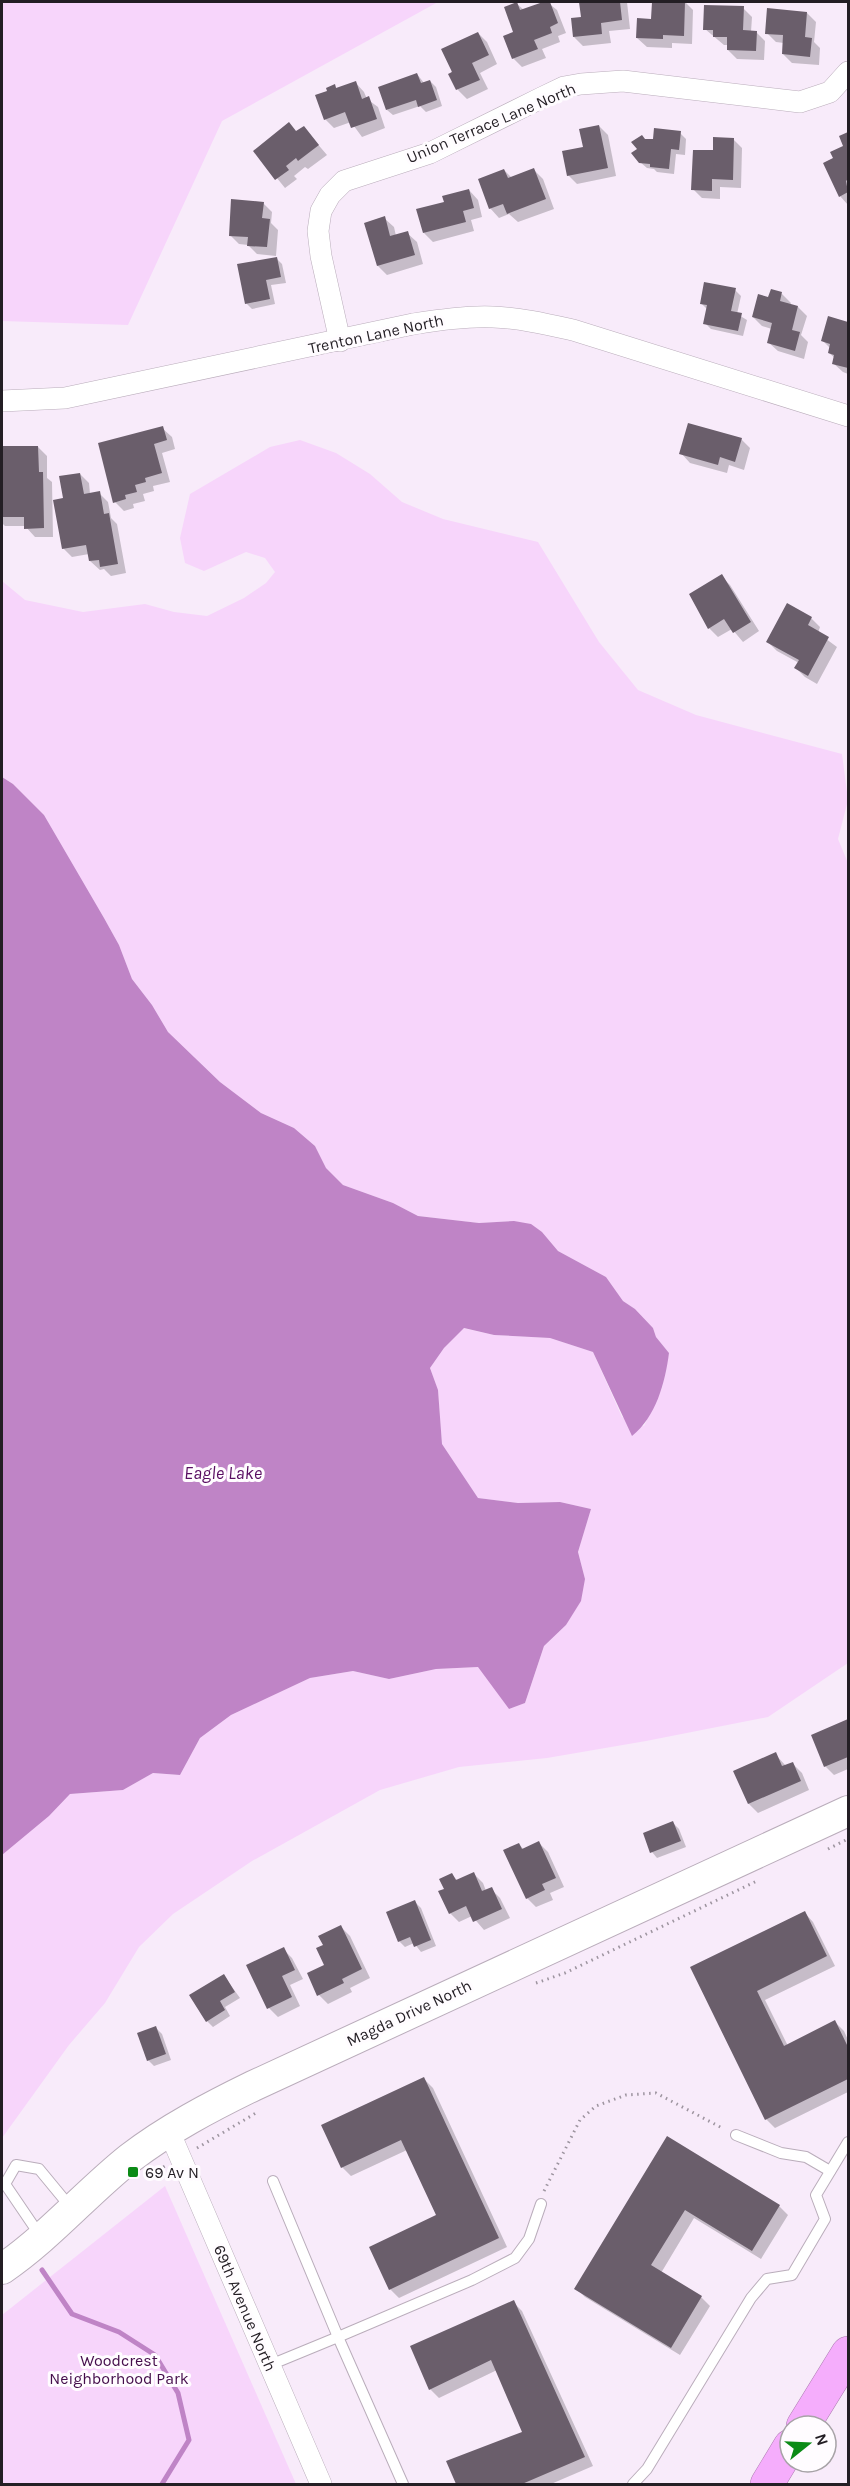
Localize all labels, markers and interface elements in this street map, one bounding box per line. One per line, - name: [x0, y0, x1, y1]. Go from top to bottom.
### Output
- street label: Union Terrace Lane North: [404, 79, 578, 167]
- street label: Trenton Lane North: [307, 310, 445, 358]
- water label: Eagle Lake: [184, 1462, 262, 1484]
- street label: Magda Drive North: [343, 1976, 475, 2050]
- place label: 69 Av N: [145, 2163, 199, 2182]
- marker: 69 Av N: [126, 2165, 140, 2179]
- street label: 69th Avenue North: [210, 2242, 280, 2374]
- park label: Woodcrest Neighborhood Park: [49, 2351, 189, 2388]
- north arrow: [778, 2414, 838, 2474]
- text: N: [811, 2431, 833, 2448]

